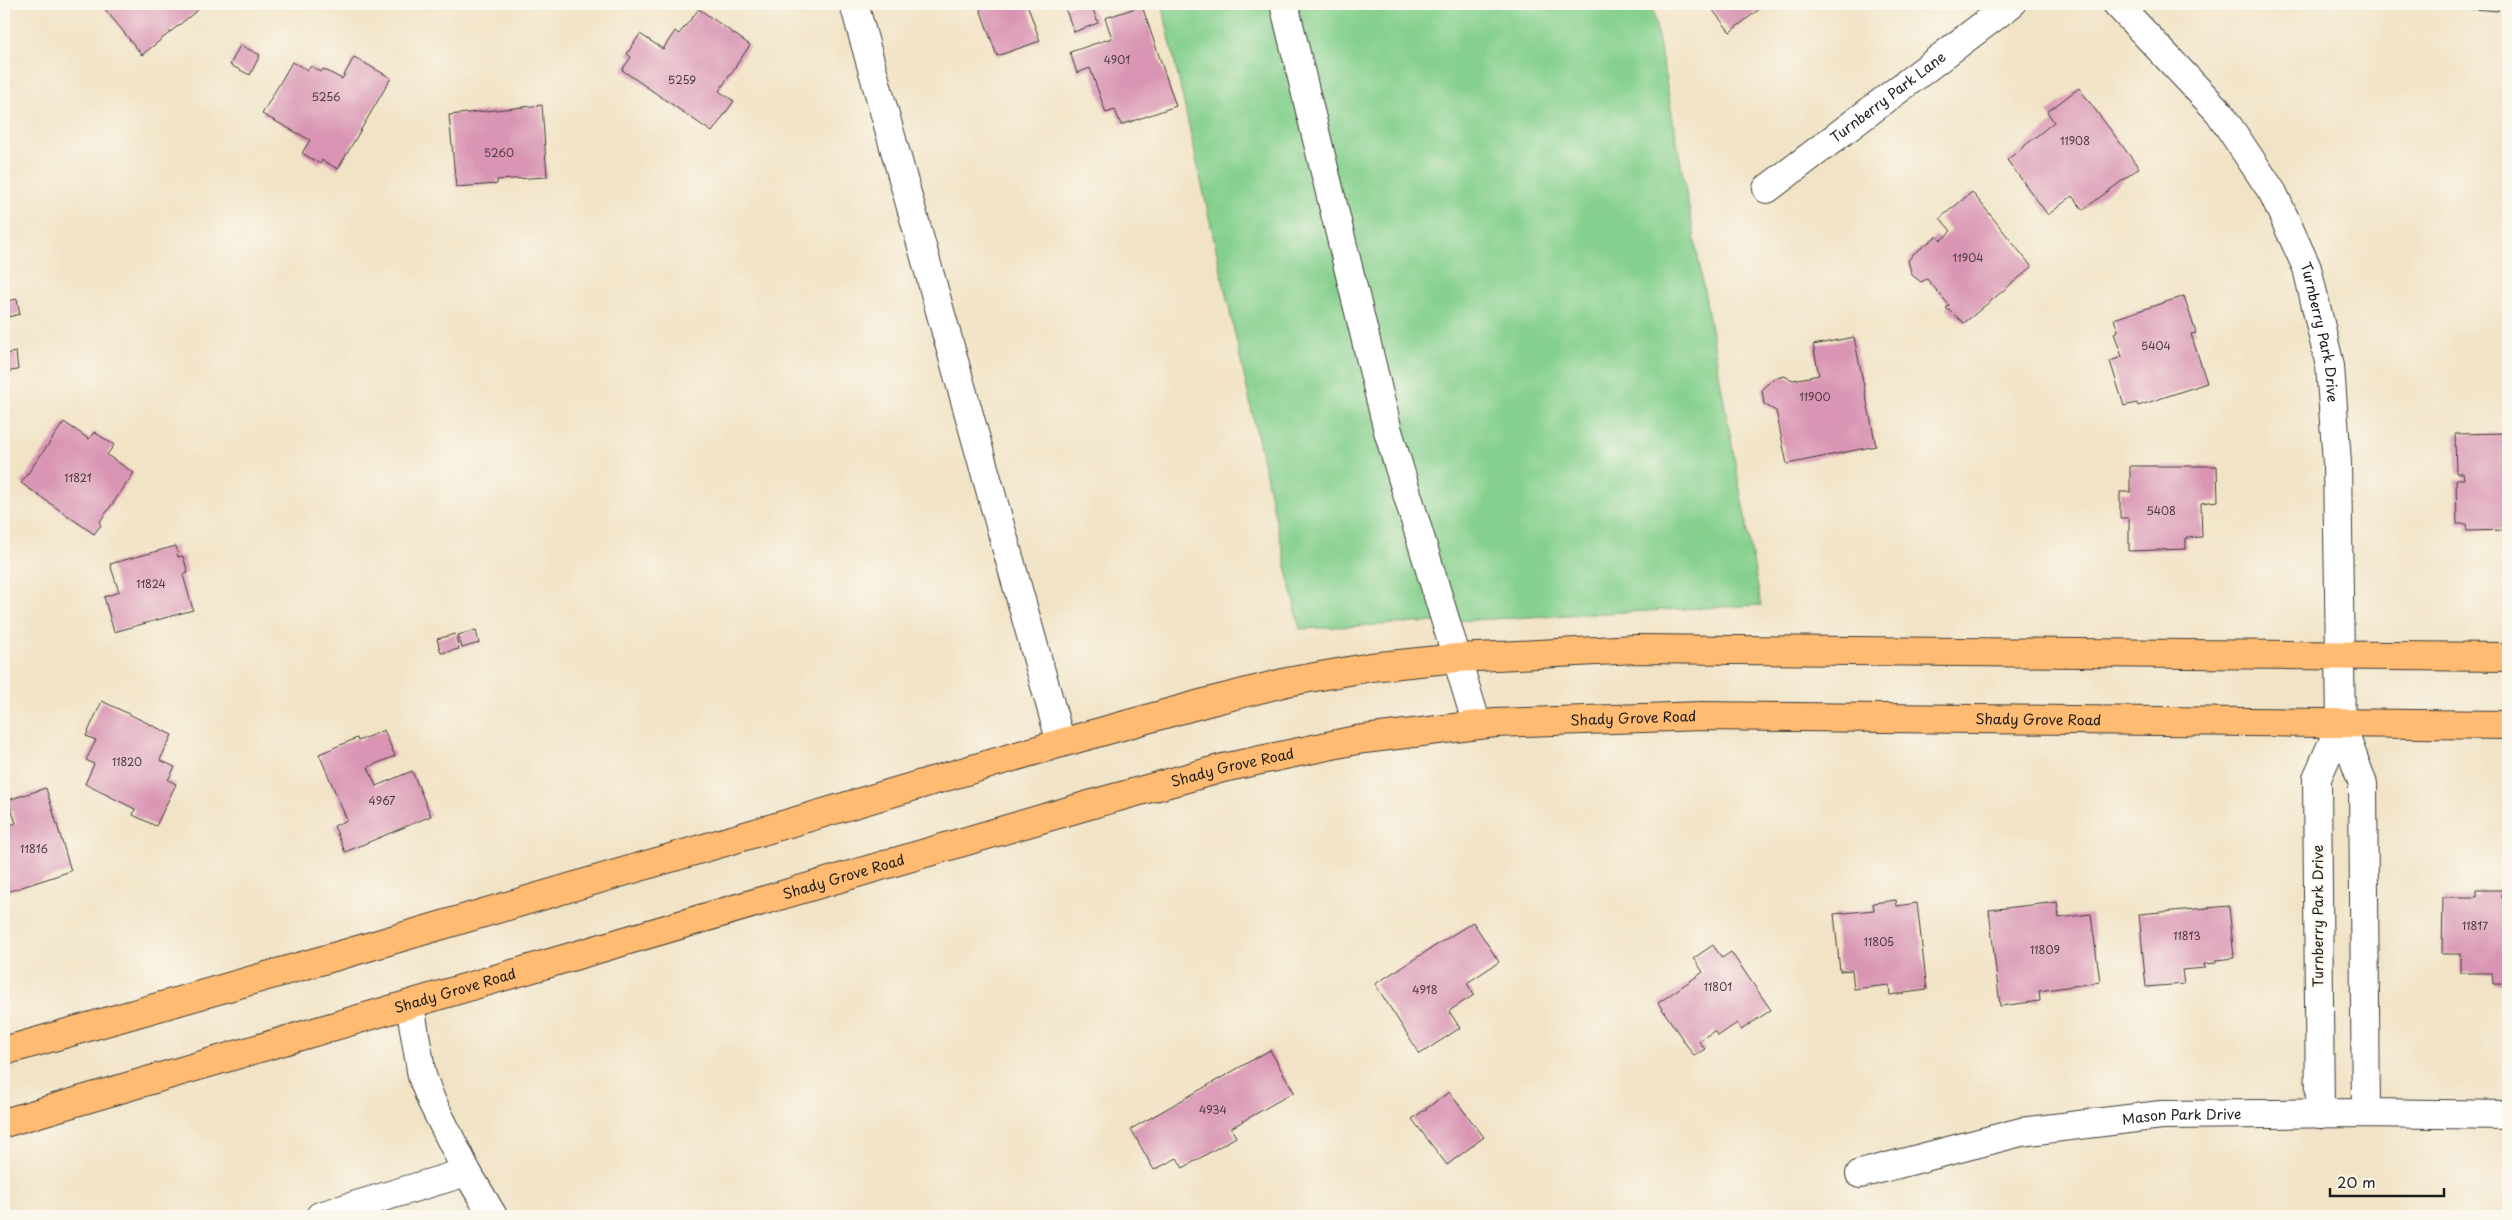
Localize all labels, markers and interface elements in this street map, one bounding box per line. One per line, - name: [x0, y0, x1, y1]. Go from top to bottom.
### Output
- street label: Turnberry Park Lane: [1826, 46, 1950, 147]
- house number: 4901: [1104, 51, 1130, 68]
- house number: 5259: [668, 71, 696, 88]
- house number: 5256: [311, 88, 341, 105]
- house number: 11908: [2060, 132, 2090, 149]
- house number: 5260: [484, 144, 514, 161]
- house number: 11904: [1953, 249, 1984, 266]
- street label: Turnberry Park Drive: [2296, 258, 2344, 403]
- house number: 5404: [2141, 337, 2171, 354]
- house number: 11900: [1799, 388, 1831, 405]
- house number: 11821: [64, 469, 92, 486]
- house number: 5408: [2146, 502, 2176, 519]
- house number: 11824: [136, 575, 166, 592]
- street label: Shady Grove Road: [1570, 705, 1697, 730]
- street label: Shady Grove Road: [1975, 708, 2101, 730]
- street label: Shady Grove Road: [1168, 742, 1296, 792]
- house number: 11820: [112, 753, 142, 770]
- house number: 4967: [369, 792, 395, 809]
- house number: 11816: [20, 840, 48, 857]
- street label: Turnberry Park Drive: [2307, 845, 2328, 987]
- street label: Shady Grove Road: [780, 849, 907, 904]
- house number: 11817: [2462, 917, 2488, 934]
- house number: 11813: [2173, 927, 2201, 944]
- house number: 11805: [1864, 933, 1894, 950]
- house number: 11809: [2030, 941, 2060, 958]
- street label: Shady Grove Road: [391, 963, 518, 1018]
- house number: 11801: [1704, 978, 1732, 995]
- house number: 4918: [1412, 981, 1438, 998]
- house number: 4934: [1199, 1101, 1227, 1118]
- street label: Mason Park Drive: [2121, 1103, 2241, 1130]
- scale bar: [2330, 1165, 2443, 1197]
- text: 20 m: [2337, 1170, 2376, 1193]

